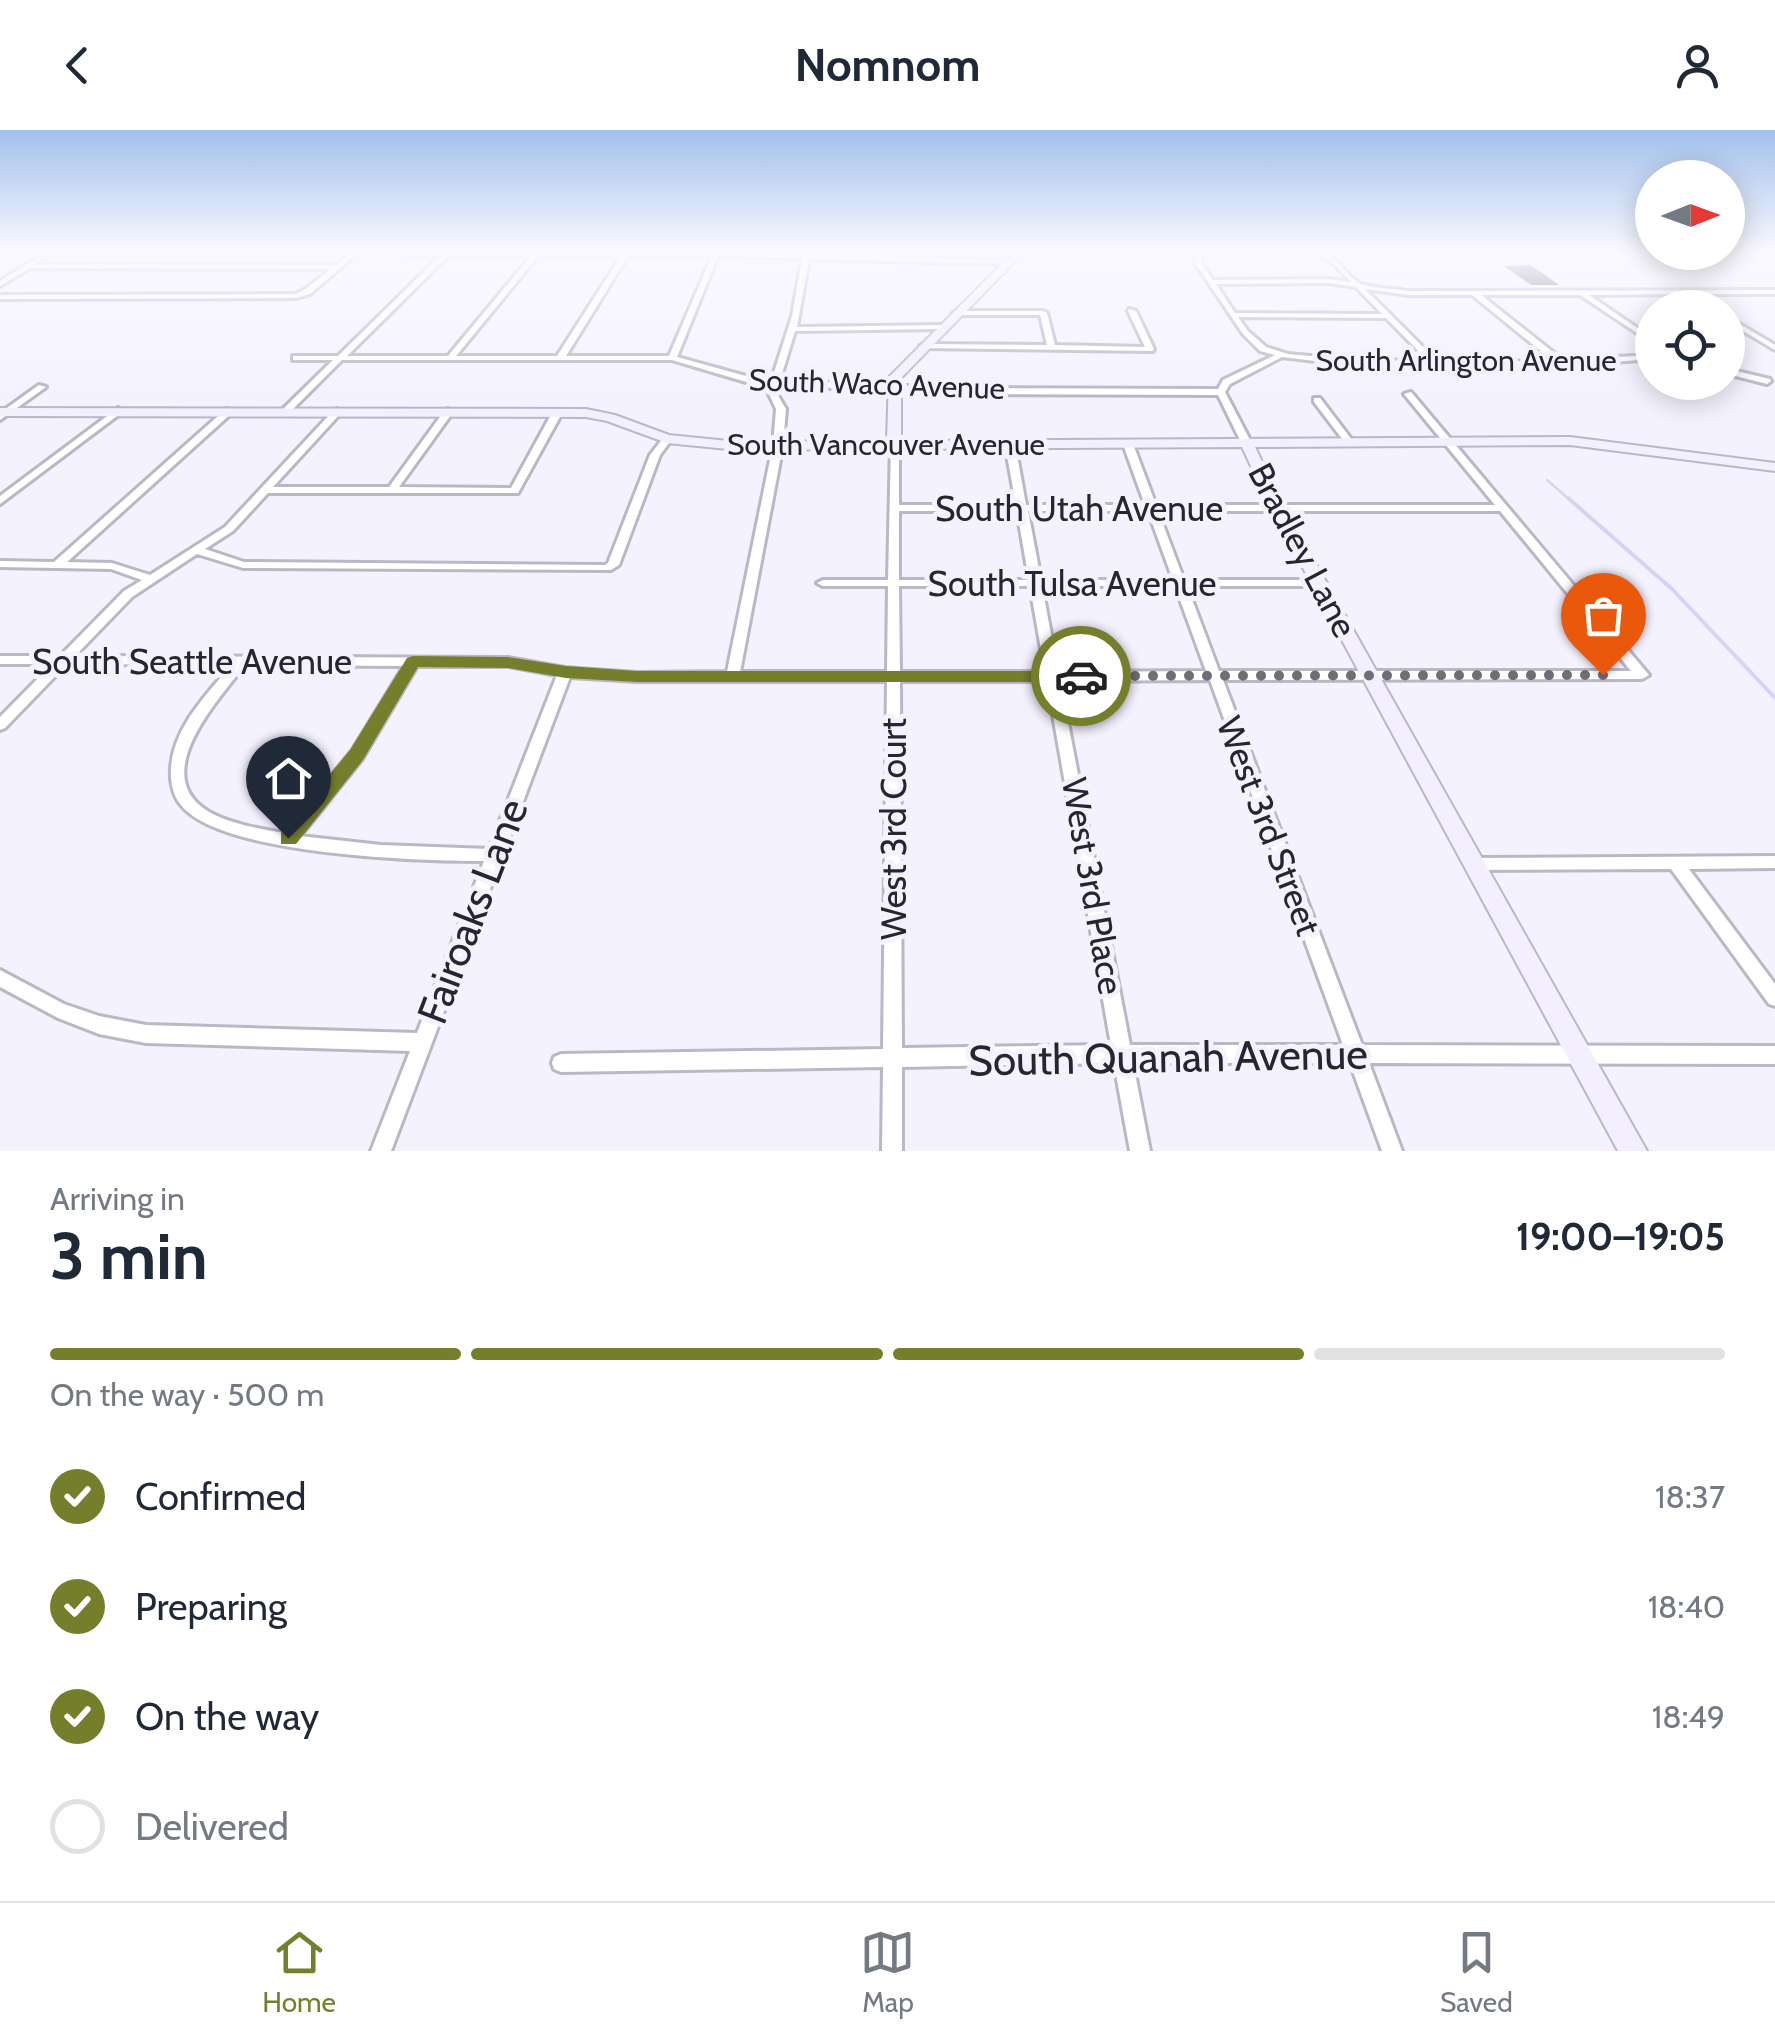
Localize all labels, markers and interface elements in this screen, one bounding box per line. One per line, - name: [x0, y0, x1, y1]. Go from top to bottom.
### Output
- icon: back: [50, 38, 105, 93]
- text: Nomnom: [795, 38, 980, 92]
- icon: person: [1670, 38, 1725, 93]
- north arrow: [1635, 160, 1745, 270]
- map controls: [1635, 160, 1745, 400]
- button: locate: [1635, 290, 1745, 400]
- street label: South Arlington Avenue: [1315, 342, 1617, 379]
- street label: South Waco Avenue: [748, 361, 1006, 407]
- street label: South Vancouver Avenue: [727, 426, 1045, 463]
- street label: Bradley Lane: [1239, 456, 1367, 644]
- street label: South Utah Avenue: [935, 487, 1223, 530]
- street label: South Tulsa Avenue: [927, 562, 1217, 605]
- pin: [1561, 573, 1646, 676]
- icon: bag: [1576, 588, 1631, 643]
- courier: [1031, 626, 1131, 726]
- street label: South Seattle Avenue: [32, 640, 352, 683]
- icon: car: [1054, 649, 1109, 704]
- street label: West 3rd Street: [1208, 711, 1330, 942]
- street label: West 3rd Court: [872, 718, 915, 940]
- pin: [246, 736, 331, 839]
- icon: home: [261, 751, 316, 806]
- street label: West 3rd Place: [1053, 774, 1133, 998]
- street label: Fairoaks Lane: [405, 791, 539, 1031]
- street label: South Quanah Avenue: [968, 1028, 1368, 1086]
- text: Arriving in: [50, 1179, 185, 1218]
- text: 19:00–19:05: [1516, 1213, 1725, 1260]
- text: 3 min: [50, 1216, 208, 1295]
- text: On the way · 500 m: [50, 1375, 324, 1414]
- icon: check: [50, 1469, 105, 1524]
- text: Confirmed: [135, 1473, 306, 1520]
- text: 18:37: [1655, 1477, 1725, 1516]
- icon: check: [50, 1579, 105, 1634]
- text: Preparing: [135, 1583, 287, 1630]
- text: 18:40: [1648, 1587, 1725, 1626]
- icon: check: [50, 1689, 105, 1744]
- text: On the way: [135, 1693, 319, 1740]
- text: 18:49: [1652, 1697, 1725, 1736]
- text: Delivered: [135, 1803, 289, 1850]
- tab: Home: [262, 1925, 336, 2019]
- tab: Map: [860, 1925, 915, 2019]
- tab: Saved: [1440, 1925, 1513, 2019]

